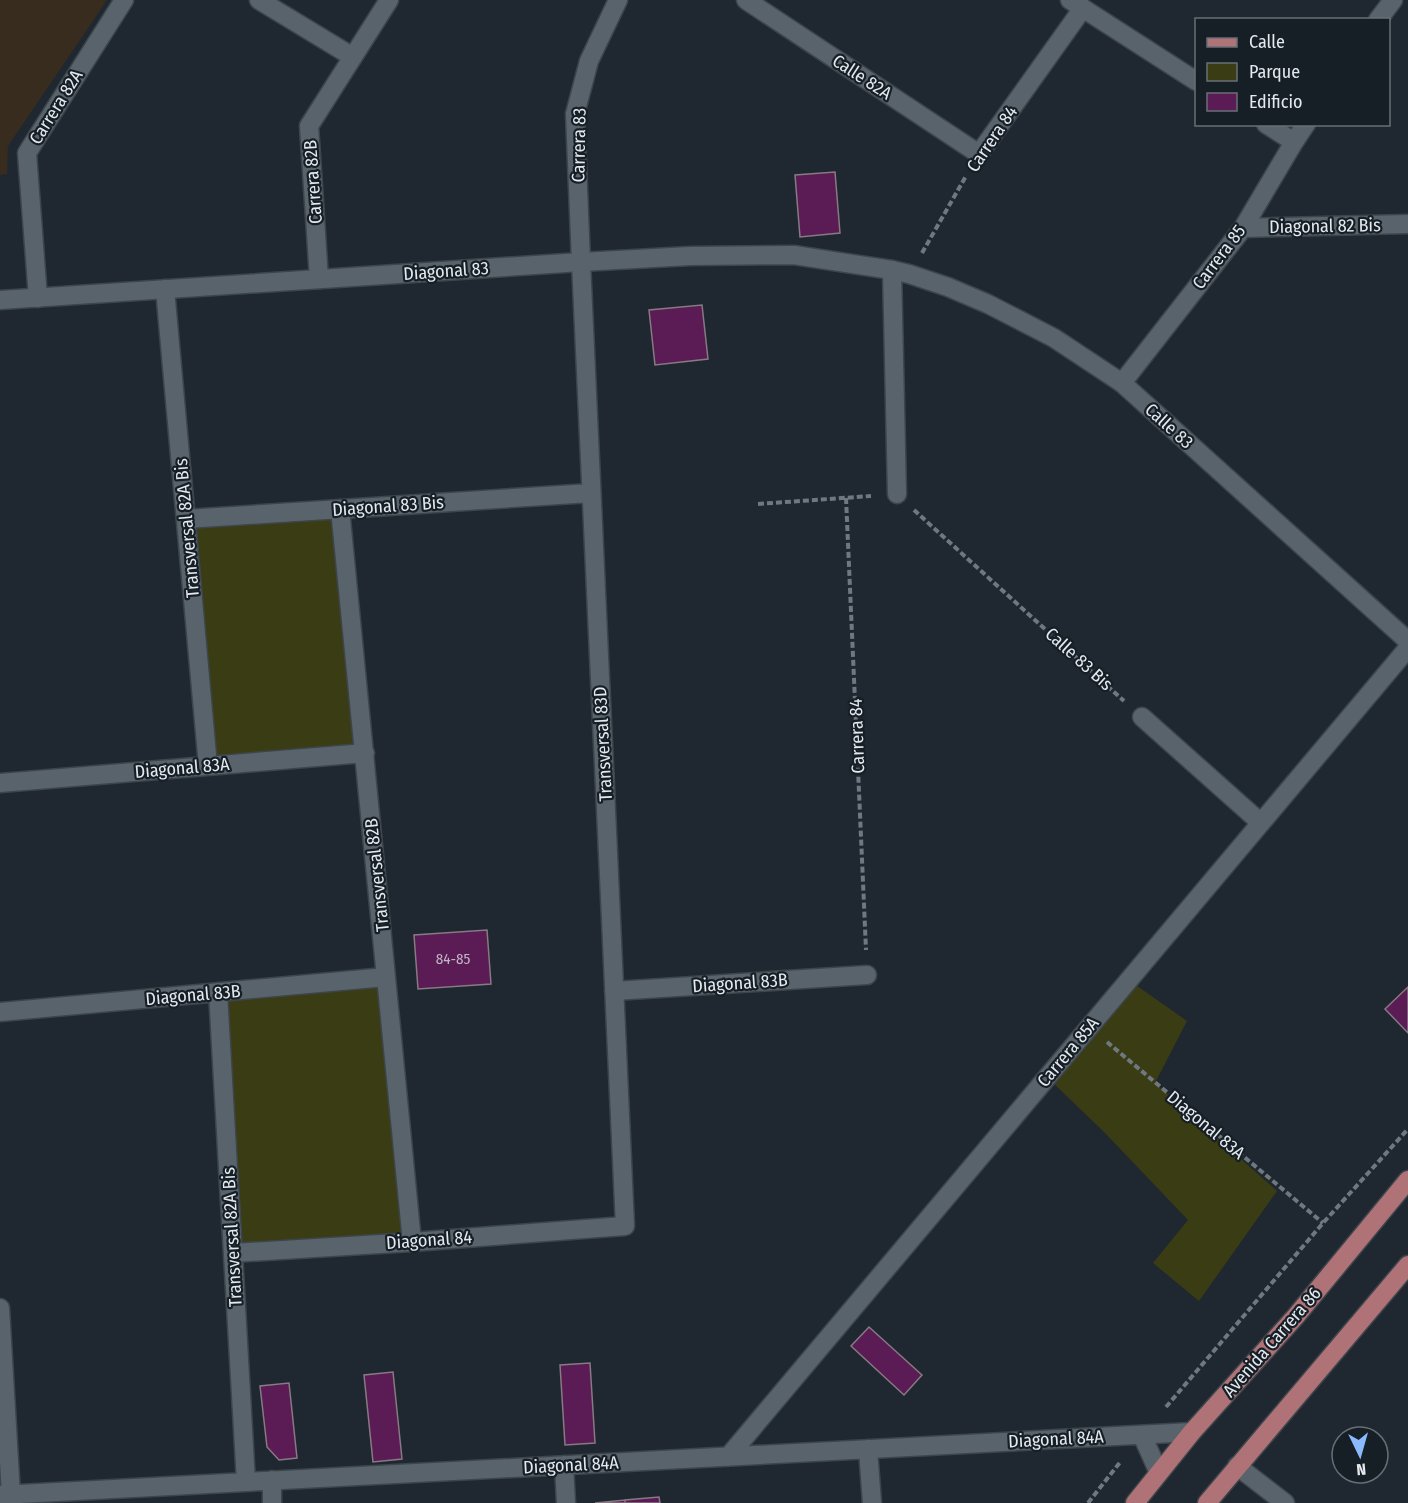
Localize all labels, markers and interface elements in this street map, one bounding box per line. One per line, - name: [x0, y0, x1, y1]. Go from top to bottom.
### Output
- legend: [1195, 18, 1390, 126]
- text: Calle: [1249, 31, 1285, 53]
- street label: Calle 82A: [828, 50, 896, 105]
- text: Parque: [1249, 61, 1300, 83]
- street label: Carrera 82A: [24, 65, 88, 148]
- text: Edificio: [1249, 91, 1302, 113]
- street label: Carrera 84: [962, 101, 1022, 176]
- street label: Carrera 83: [567, 107, 591, 183]
- street label: Carrera 82B: [299, 139, 327, 225]
- street label: Diagonal 82 Bis: [1269, 214, 1381, 238]
- street label: Carrera 85: [1188, 221, 1250, 293]
- street label: Diagonal 83: [403, 257, 489, 285]
- street label: Calle 83: [1140, 399, 1198, 453]
- street label: Transversal 82A Bis: [170, 457, 204, 599]
- street label: Diagonal 83 Bis: [331, 491, 445, 521]
- street label: Calle 83 Bis: [1041, 623, 1118, 695]
- street label: Transversal 83D: [589, 686, 617, 802]
- street label: Carrera 84: [845, 698, 869, 774]
- street label: Diagonal 83A: [134, 753, 231, 783]
- street label: Transversal 82B: [360, 817, 394, 933]
- house number: 84-85: [436, 950, 470, 968]
- street label: Diagonal 83B: [692, 969, 788, 997]
- street label: Diagonal 83B: [145, 980, 242, 1010]
- street label: Carrera 85A: [1032, 1012, 1104, 1091]
- street label: Diagonal 83A: [1163, 1086, 1250, 1164]
- street label: Transversal 82A Bis: [217, 1166, 247, 1307]
- street label: Diagonal 84: [385, 1226, 473, 1254]
- street label: Avenida Carrera 86: [1218, 1282, 1326, 1401]
- street label: Diagonal 84A: [1008, 1425, 1105, 1452]
- north arrow: [1330, 1425, 1390, 1485]
- street label: Diagonal 84A: [523, 1451, 620, 1478]
- text: N: [1356, 1460, 1367, 1479]

